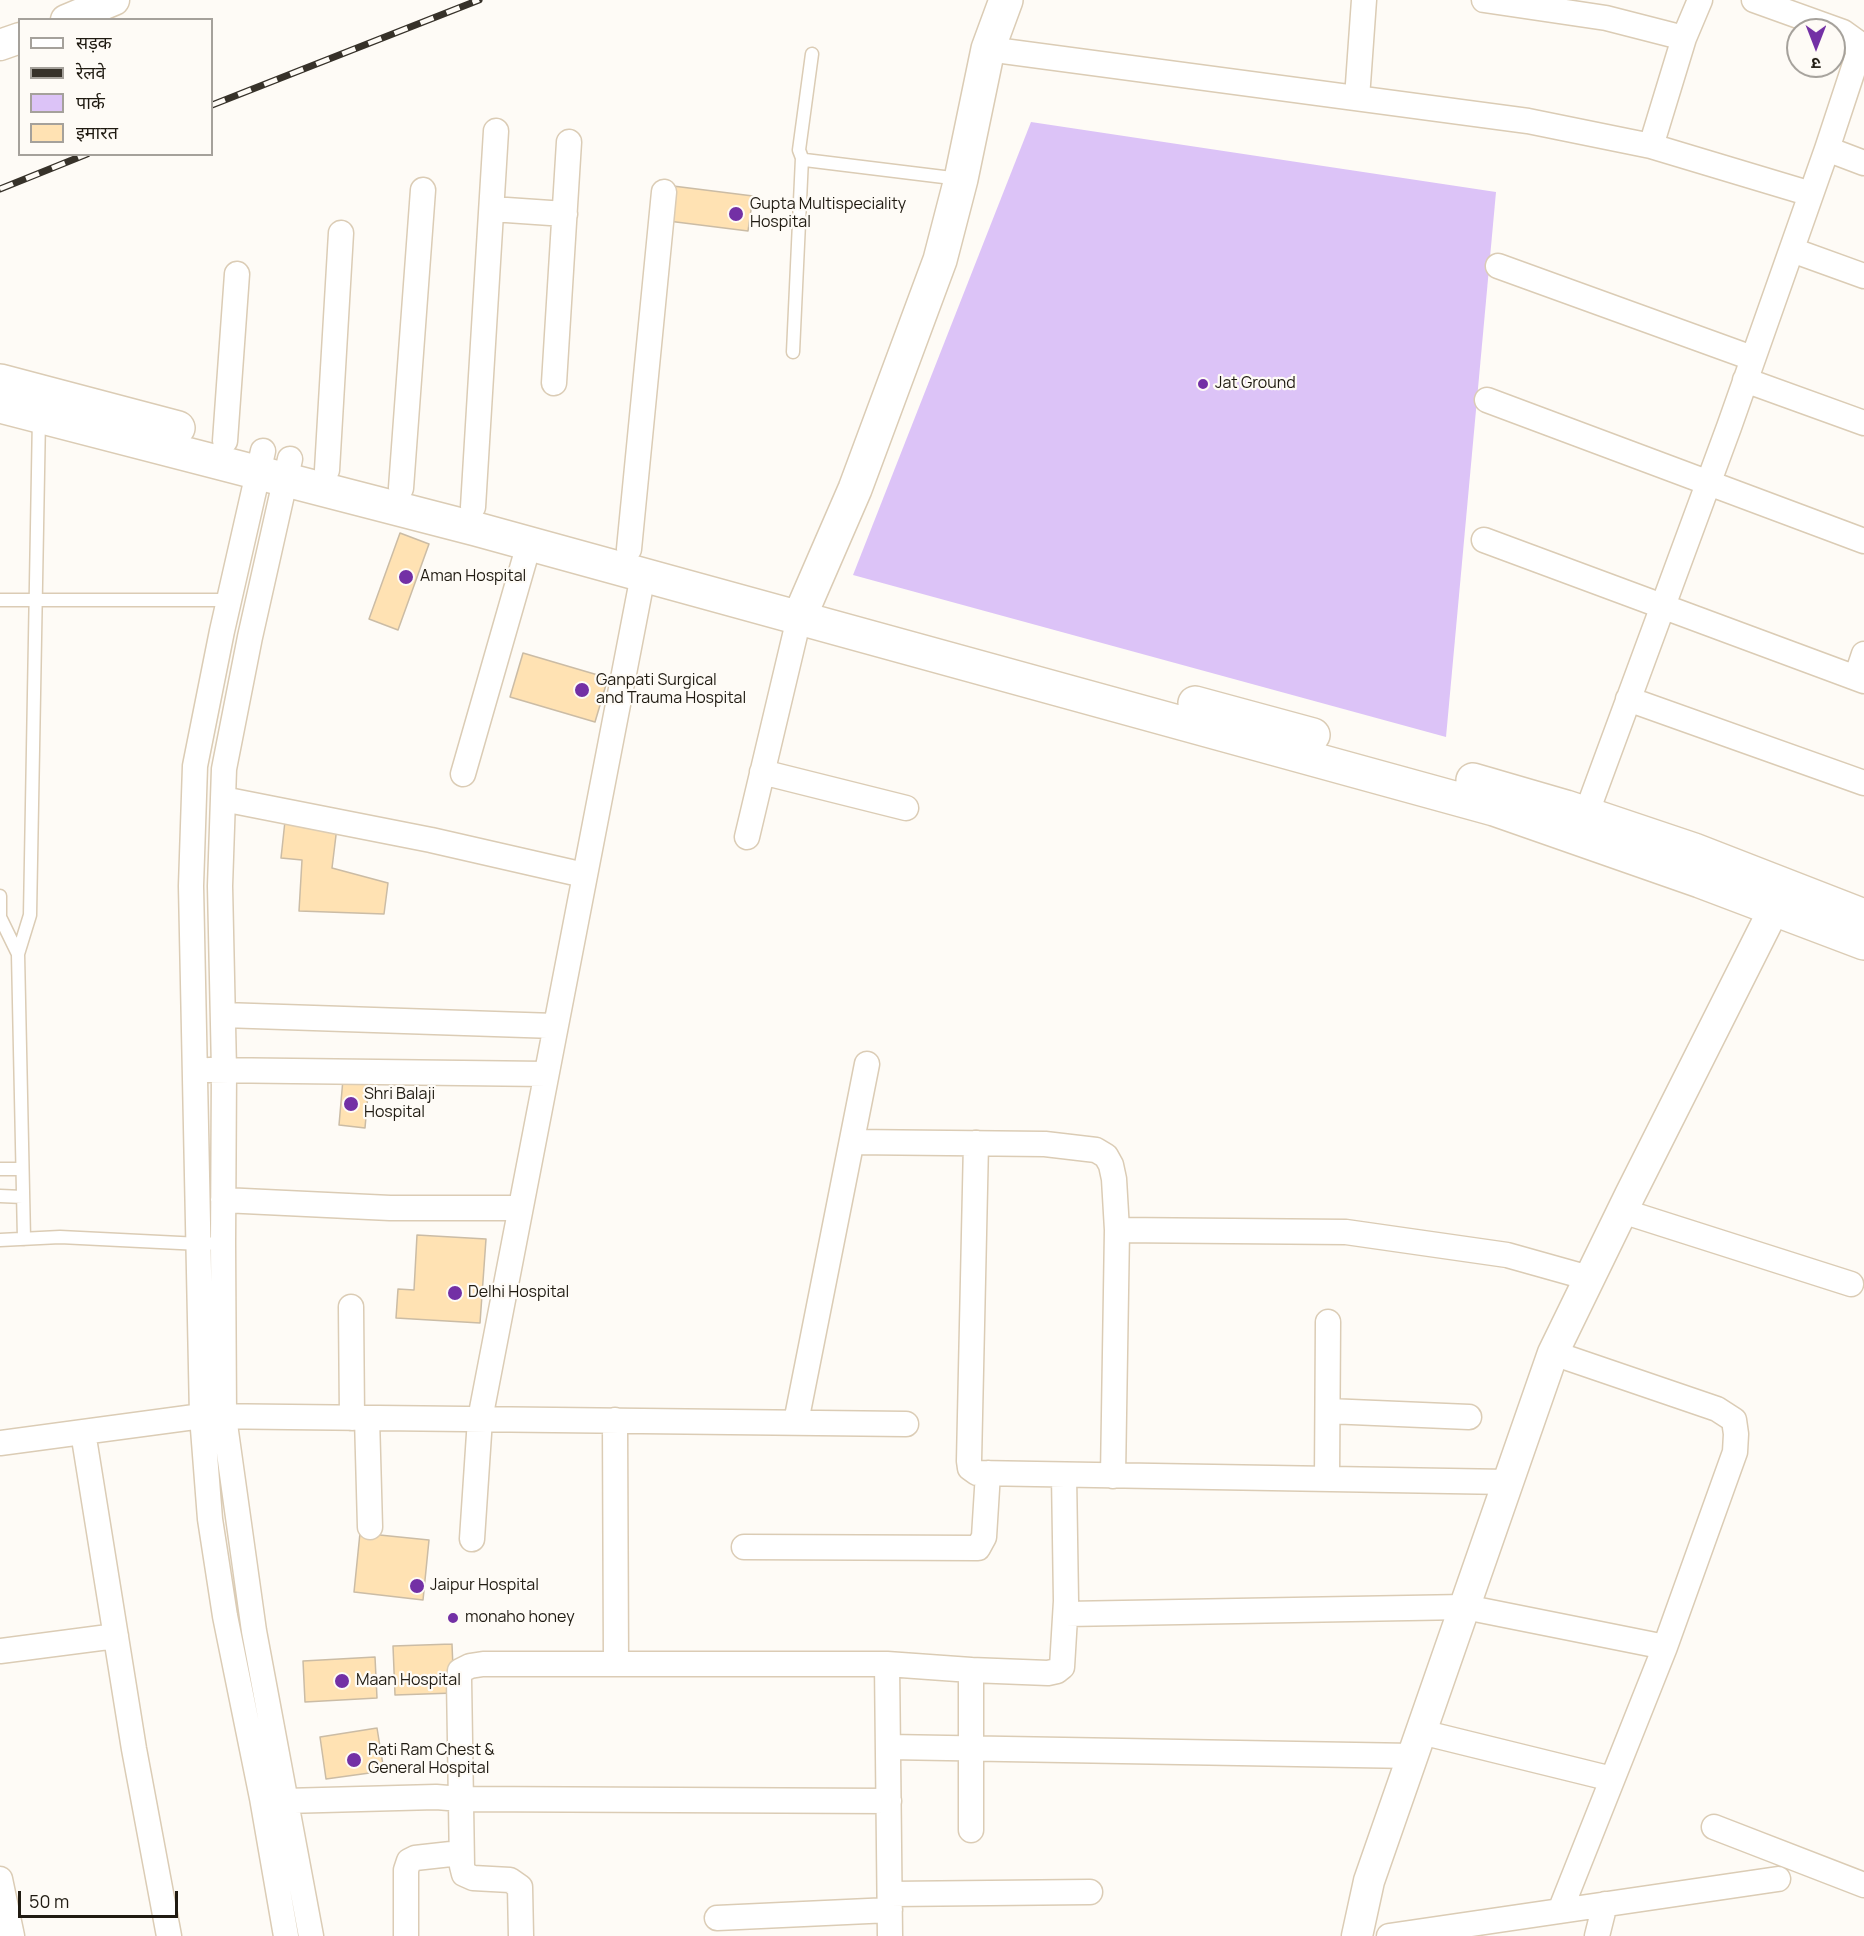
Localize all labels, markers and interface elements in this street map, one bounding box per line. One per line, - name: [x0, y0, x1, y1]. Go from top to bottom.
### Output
- legend: [18, 18, 213, 156]
- north arrow: [1786, 18, 1846, 78]
- text: सड़क: [76, 30, 112, 54]
- text: उ: [1811, 53, 1821, 75]
- text: रेलवे: [76, 60, 106, 84]
- text: पार्क: [76, 90, 105, 114]
- text: इमारत: [76, 120, 118, 144]
- place label: Gupta Multispeciality Hospital: [750, 195, 906, 233]
- marker: Gupta Multispeciality Hospital: [727, 205, 745, 223]
- place label: Jat Ground: [1215, 374, 1296, 394]
- marker: Jat Ground: [1196, 377, 1210, 391]
- place label: Aman Hospital: [420, 567, 526, 587]
- marker: Aman Hospital: [397, 568, 415, 586]
- place label: Ganpati Surgical and Trauma Hospital: [596, 671, 746, 709]
- marker: Ganpati Surgical and Trauma Hospital: [573, 681, 591, 699]
- place label: Shri Balaji Hospital: [364, 1085, 435, 1123]
- marker: Shri Balaji Hospital: [342, 1095, 360, 1113]
- place label: Delhi Hospital: [468, 1283, 569, 1303]
- marker: Delhi Hospital: [446, 1284, 464, 1302]
- place label: Jaipur Hospital: [430, 1576, 539, 1596]
- marker: Jaipur Hospital: [408, 1577, 426, 1595]
- place label: monaho honey: [465, 1608, 575, 1628]
- marker: monaho honey: [446, 1611, 460, 1625]
- place label: Maan Hospital: [356, 1671, 461, 1691]
- marker: Maan Hospital: [333, 1672, 351, 1690]
- place label: Rati Ram Chest & General Hospital: [368, 1741, 495, 1779]
- marker: Rati Ram Chest & General Hospital: [345, 1751, 363, 1769]
- scale bar: [21, 1879, 182, 1917]
- text: 50 m: [29, 1889, 69, 1913]

